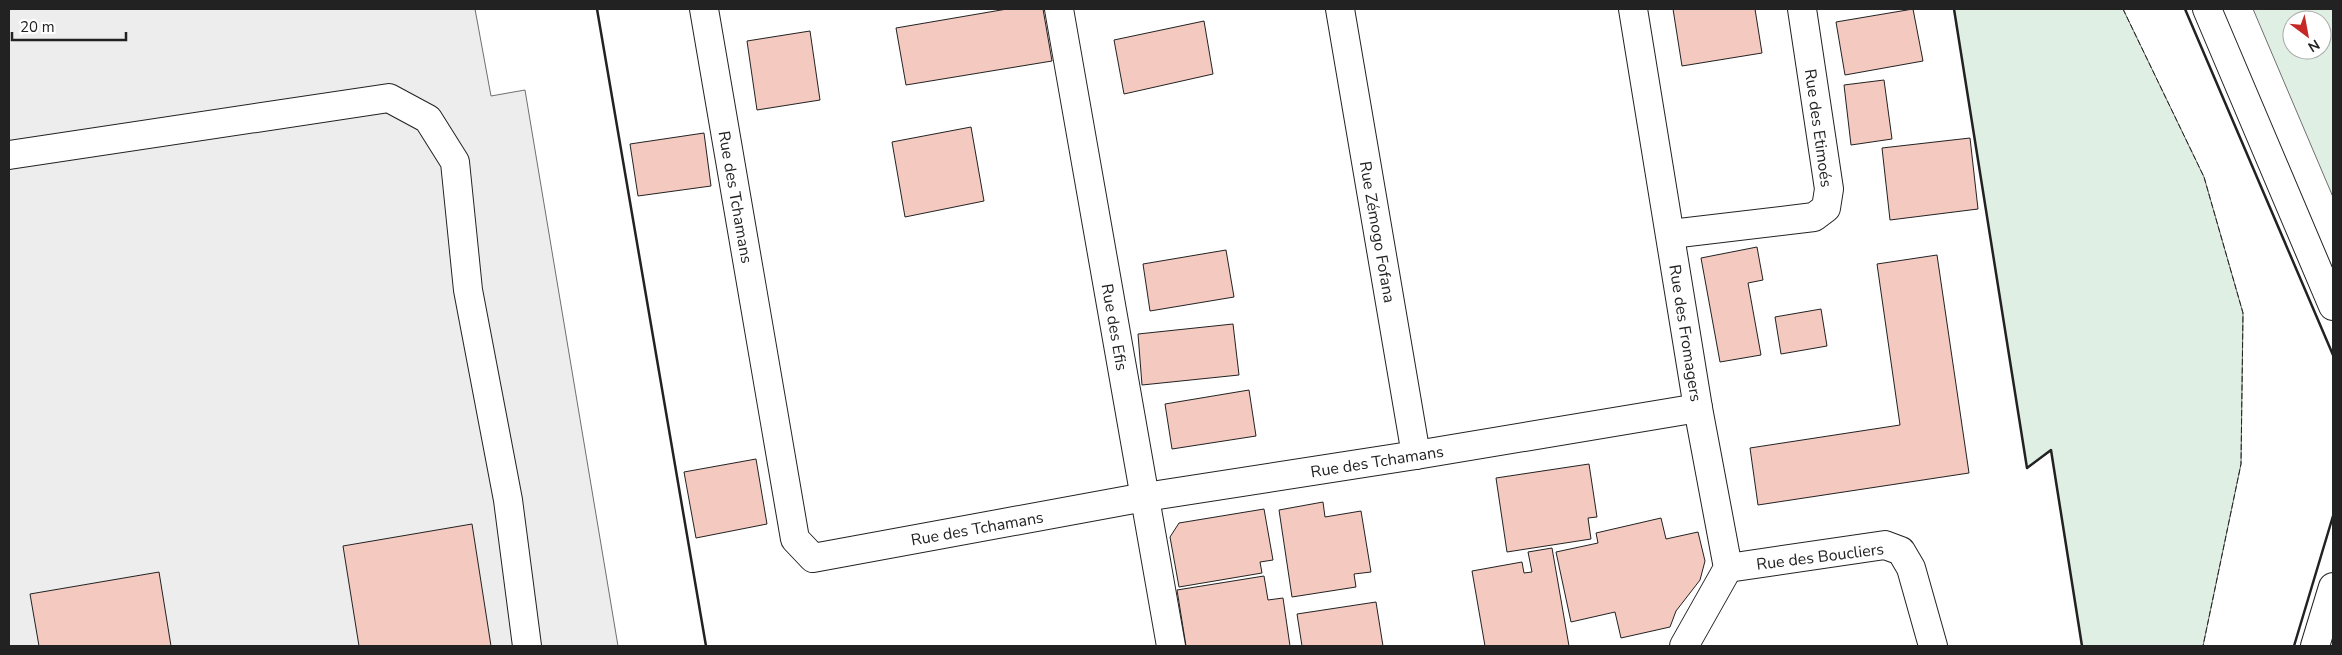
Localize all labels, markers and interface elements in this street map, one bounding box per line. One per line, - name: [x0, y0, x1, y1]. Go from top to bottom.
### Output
- scale bar: [12, 10, 126, 42]
- north arrow: [2282, 10, 2332, 60]
- text: 20 m: [20, 17, 55, 37]
- text: N: [2304, 35, 2323, 56]
- street label: Rue des Etimoés: [1799, 68, 1837, 189]
- street label: Rue des Tchamans: [713, 129, 758, 265]
- street label: Rue Zémogo Fofana: [1354, 160, 1400, 305]
- street label: Rue des Fromagers: [1663, 263, 1707, 403]
- street label: Rue des Efis: [1096, 282, 1132, 372]
- street label: Rue des Tchamans: [1309, 441, 1445, 483]
- street label: Rue des Tchamans: [909, 506, 1045, 551]
- street label: Rue des Boucliers: [1755, 538, 1885, 576]

